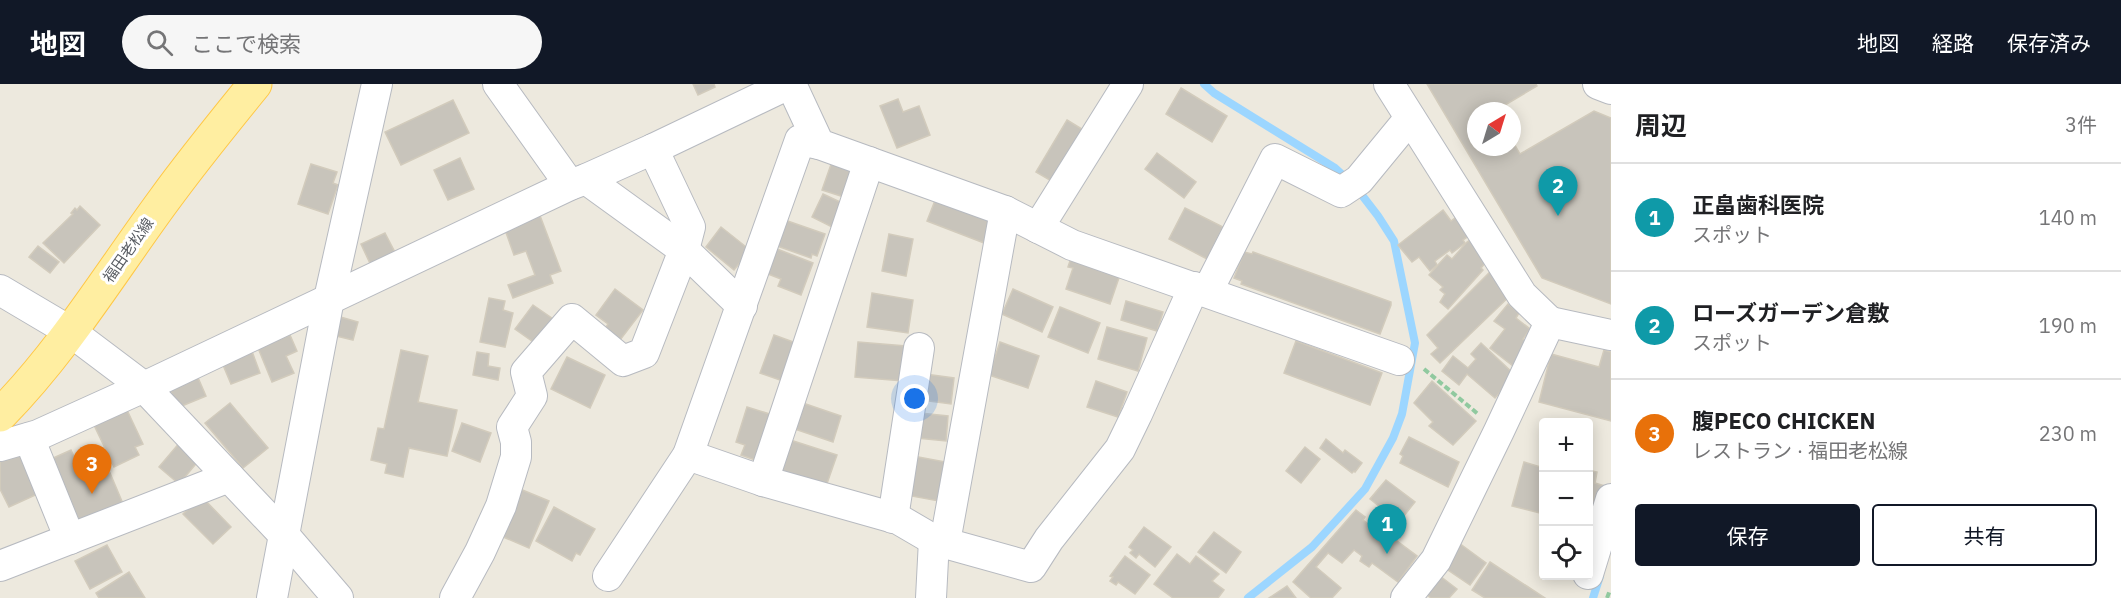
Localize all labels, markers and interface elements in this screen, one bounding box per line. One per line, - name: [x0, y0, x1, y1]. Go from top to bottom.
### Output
- search box: [122, 15, 542, 69]
- text: 地図: [30, 25, 86, 62]
- icon: search: [143, 26, 176, 59]
- text: ここで検索: [191, 29, 301, 58]
- text: 地図: [1857, 29, 1899, 57]
- text: 経路: [1932, 29, 1974, 57]
- text: 保存済み: [2007, 29, 2091, 57]
- north arrow: [1467, 102, 1521, 156]
- text: 周辺: [1635, 108, 1687, 142]
- text: 3件: [2065, 111, 2097, 138]
- pin: 2: [1538, 166, 1578, 216]
- text: 正畠歯科医院: [1692, 190, 1824, 219]
- text: 1: [1649, 204, 1661, 231]
- text: 140 m: [2039, 204, 2097, 231]
- street label: 福田老松線: [99, 214, 157, 286]
- text: スポット: [1692, 221, 1772, 248]
- text: ローズガーデン倉敷: [1692, 298, 1889, 327]
- text: 2: [1649, 312, 1661, 339]
- text: 190 m: [2039, 312, 2097, 339]
- text: スポット: [1692, 329, 1772, 356]
- your location: [900, 384, 929, 413]
- text: 腹PECO CHICKEN: [1692, 406, 1875, 435]
- map controls: [1539, 418, 1593, 580]
- button: +: [1539, 418, 1593, 472]
- text: 3: [1649, 420, 1661, 447]
- text: 230 m: [2039, 420, 2097, 447]
- text: レストラン · 福田老松線: [1692, 437, 1908, 464]
- pin: 3: [72, 444, 112, 494]
- button: −: [1539, 472, 1593, 526]
- pin: 1: [1368, 504, 1406, 554]
- button: 保存: [1635, 504, 1860, 566]
- button: 共有: [1872, 504, 2097, 566]
- button: locate: [1539, 526, 1593, 580]

